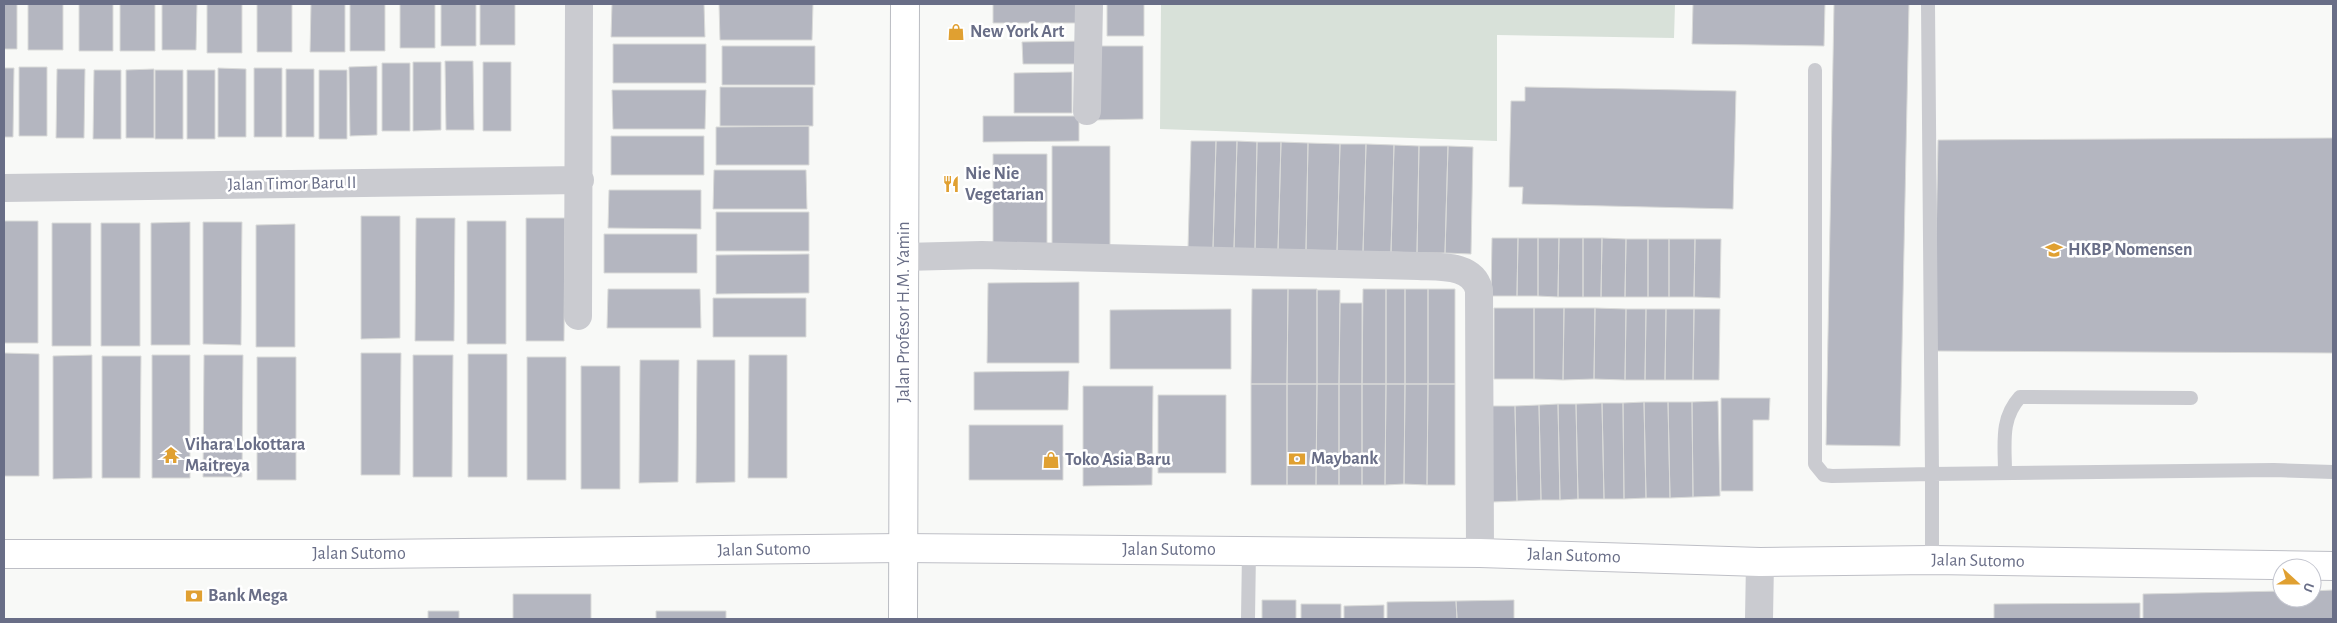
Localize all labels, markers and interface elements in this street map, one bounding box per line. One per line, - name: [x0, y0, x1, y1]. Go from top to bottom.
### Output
- shop icon: New York Art: [946, 22, 966, 42]
- place label: New York Art: [970, 23, 1064, 41]
- place label: Nie Nie Vegetarian: [965, 165, 1044, 204]
- street label: Jalan Timor Baru II: [227, 174, 357, 194]
- restaurant icon: Nie Nie Vegetarian: [941, 174, 961, 194]
- street label: Jalan Profesor H.M. Yamin: [895, 221, 913, 403]
- school or university icon: HKBP Nomensen: [2044, 240, 2064, 260]
- place label: HKBP Nomensen: [2068, 241, 2193, 259]
- place label: Vihara Lokottara Maitreya: [185, 436, 306, 475]
- temple icon: Vihara Lokottara Maitreya: [161, 445, 181, 465]
- bank icon: Maybank: [1287, 449, 1307, 469]
- shop icon: Toko Asia Baru: [1041, 450, 1061, 470]
- place label: Maybank: [1311, 450, 1378, 468]
- place label: Toko Asia Baru: [1065, 451, 1171, 469]
- street label: Jalan Sutomo: [717, 540, 811, 560]
- street label: Jalan Sutomo: [1122, 541, 1216, 559]
- street label: Jalan Sutomo: [312, 545, 406, 563]
- street label: Jalan Sutomo: [1527, 545, 1621, 567]
- street label: Jalan Sutomo: [1931, 551, 2025, 571]
- north arrow: [2272, 558, 2322, 608]
- text: U: [2300, 581, 2316, 594]
- bank icon: Bank Mega: [184, 586, 204, 606]
- place label: Bank Mega: [208, 587, 288, 605]

